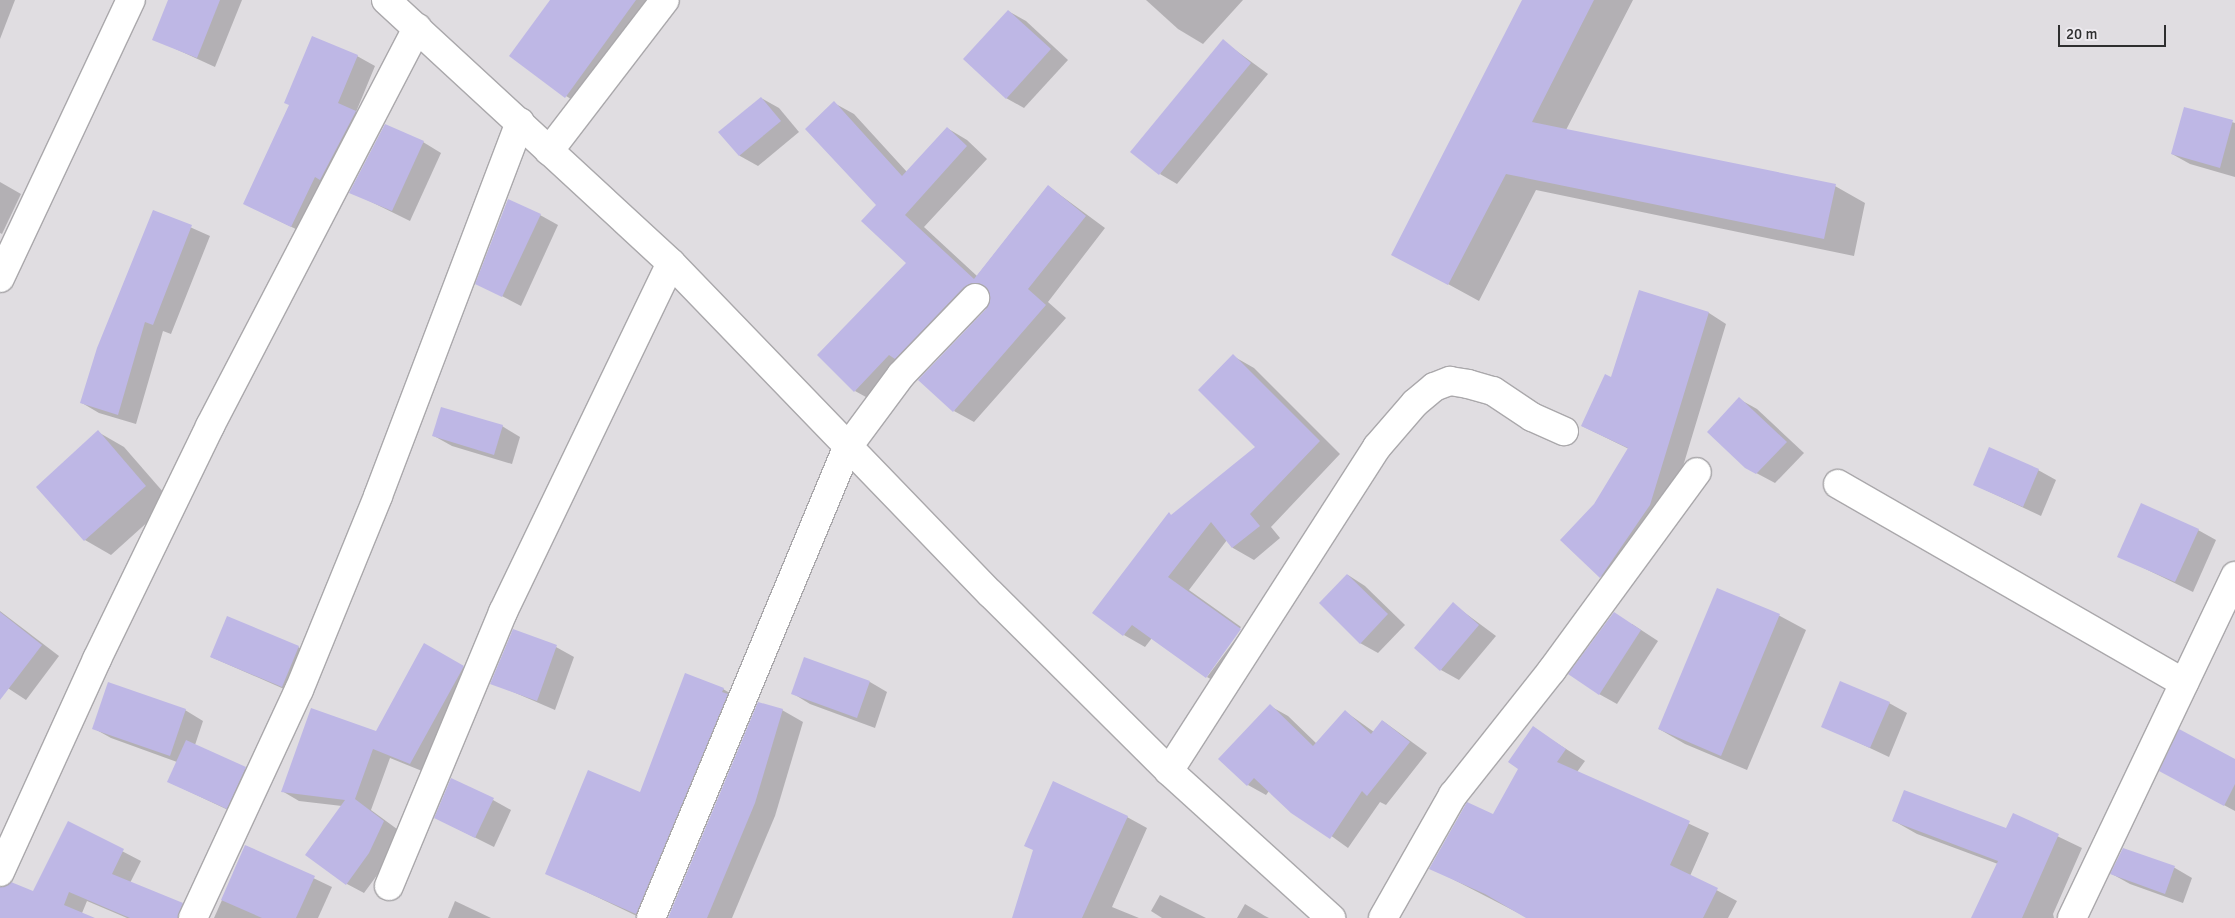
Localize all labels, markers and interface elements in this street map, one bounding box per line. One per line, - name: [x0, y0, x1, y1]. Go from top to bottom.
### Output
- scale bar: [2060, 15, 2168, 47]
- text: 20 m: [2066, 25, 2097, 43]

